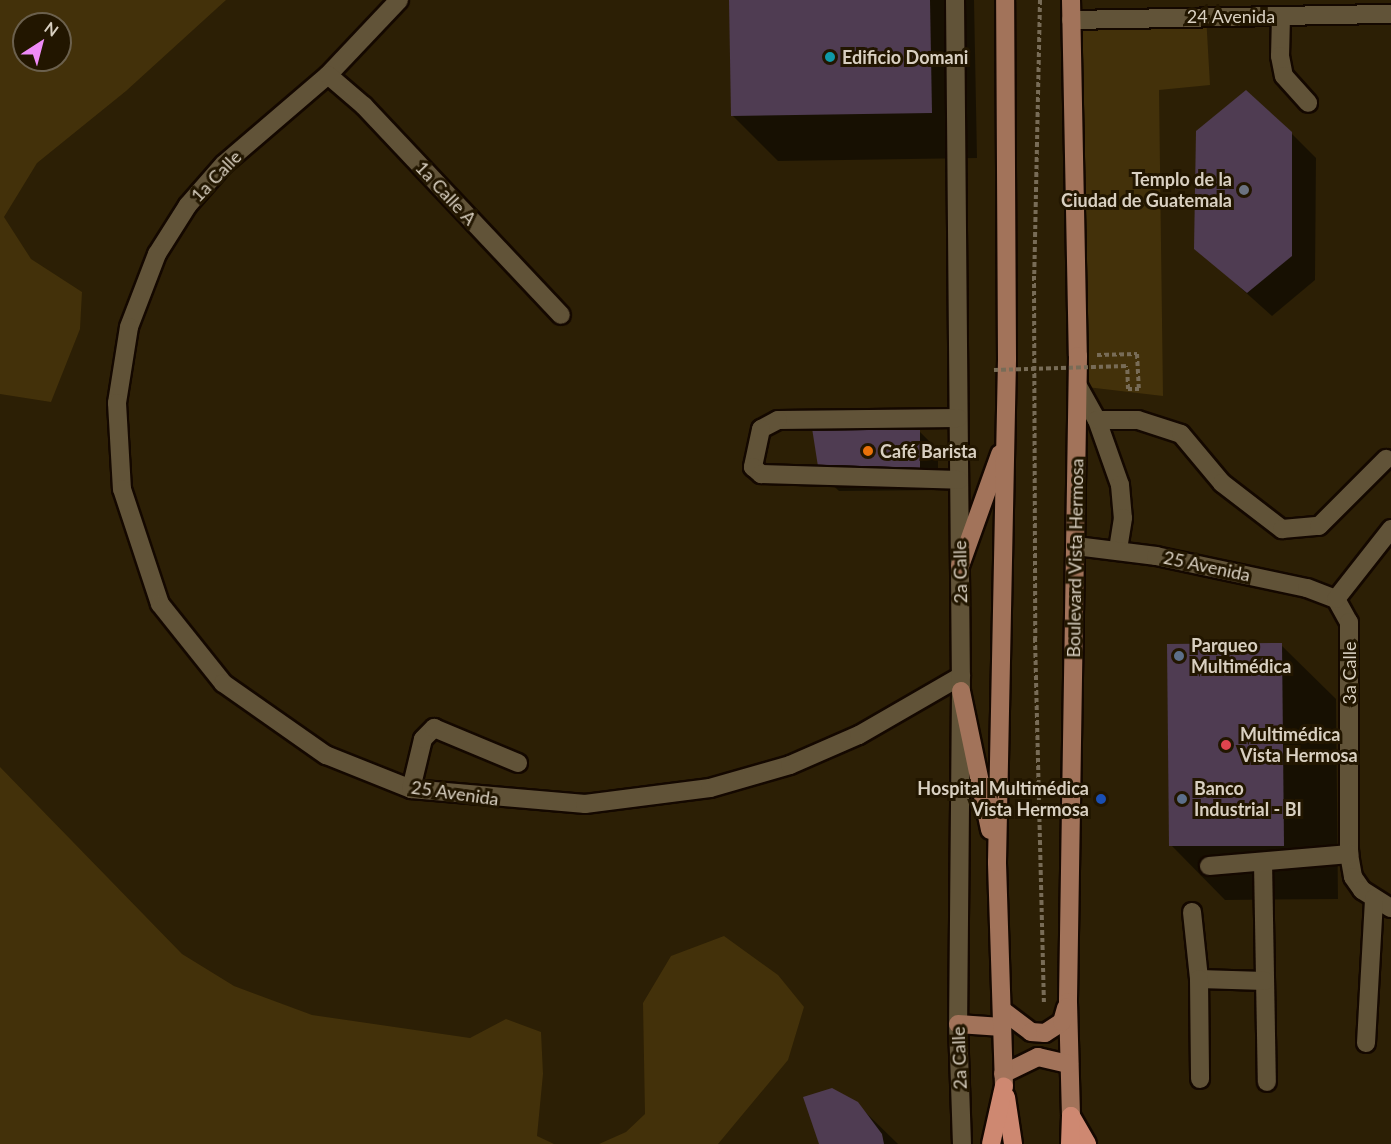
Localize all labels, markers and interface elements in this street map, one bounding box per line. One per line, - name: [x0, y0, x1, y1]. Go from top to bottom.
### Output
- street label: 24 Avenida: [1187, 5, 1275, 27]
- north arrow: [12, 12, 72, 72]
- text: N: [41, 17, 62, 40]
- place label: Edificio Domani: [842, 46, 968, 68]
- marker: Edificio Domani: [823, 50, 837, 64]
- street label: 1a Calle: [186, 146, 246, 206]
- street label: 1a Calle A: [411, 156, 481, 230]
- place label: Templo de la Ciudad de Guatemala: [1061, 169, 1232, 212]
- marker: Templo de la Ciudad de Guatemala: [1237, 183, 1251, 197]
- place label: Café Barista: [880, 440, 977, 462]
- marker: Café Barista: [861, 444, 875, 458]
- street label: Boulevard Vista Hermosa: [1062, 458, 1088, 658]
- street label: 2a Calle: [949, 540, 971, 604]
- street label: 25 Avenida: [1161, 546, 1253, 586]
- place label: Parqueo Multimédica: [1191, 635, 1291, 678]
- street label: 3a Calle: [1338, 642, 1360, 704]
- marker: Parqueo Multimédica: [1172, 649, 1186, 663]
- place label: Multimédica Vista Hermosa: [1240, 724, 1358, 766]
- marker: Multimédica Vista Hermosa: [1217, 736, 1235, 754]
- street label: 25 Avenida: [409, 776, 501, 810]
- place label: Hospital Multimédica Vista Hermosa: [917, 778, 1089, 820]
- place label: Banco Industrial - BI: [1194, 778, 1302, 820]
- marker: Hospital Multimédica Vista Hermosa: [1094, 792, 1108, 806]
- marker: Banco Industrial - BI: [1175, 792, 1189, 806]
- street label: 2a Calle: [947, 1026, 971, 1090]

